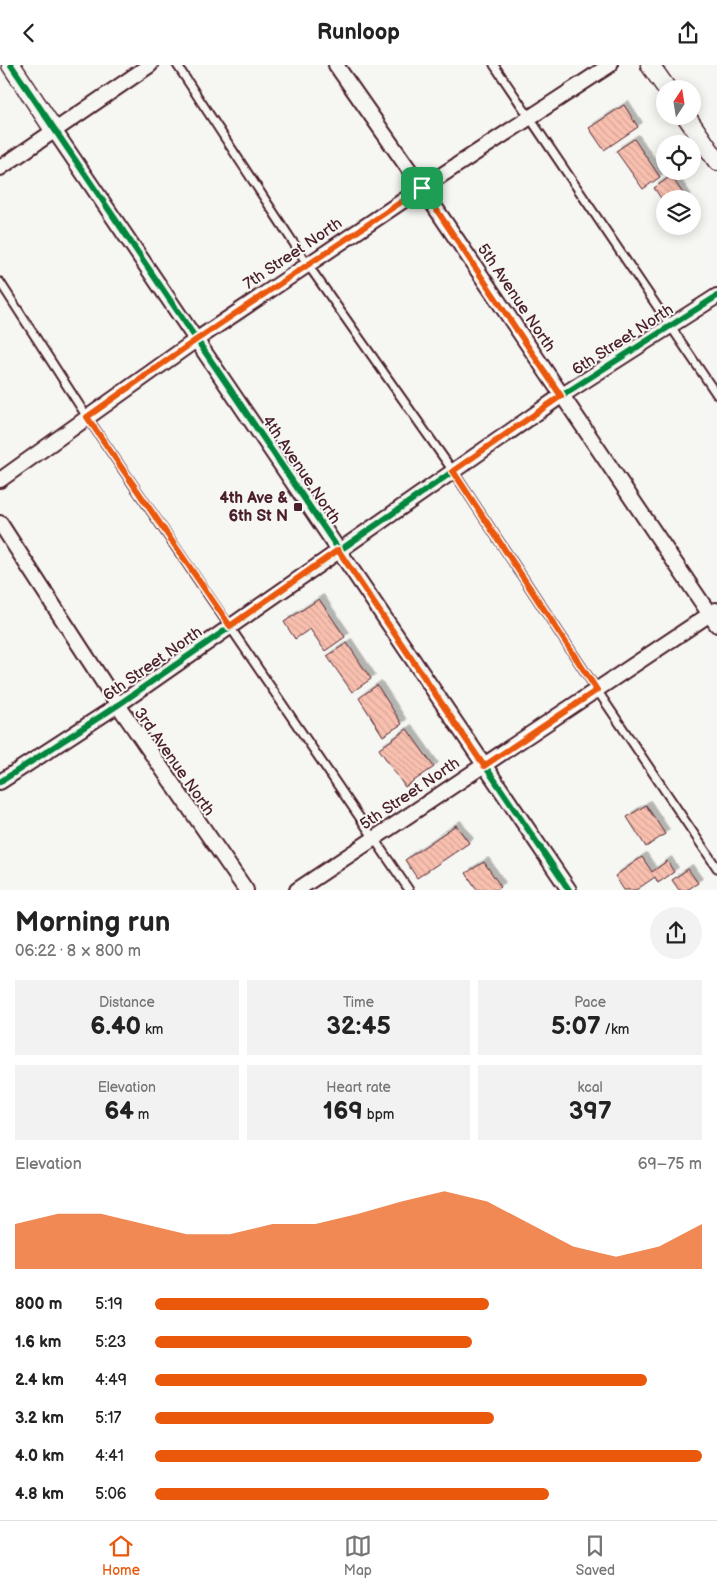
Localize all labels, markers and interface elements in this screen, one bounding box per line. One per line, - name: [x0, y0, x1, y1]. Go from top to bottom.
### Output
- icon: back: [15, 19, 43, 47]
- text: Runloop: [317, 19, 400, 46]
- icon: share: [674, 19, 702, 47]
- north arrow: [656, 80, 701, 125]
- map controls: [656, 80, 701, 235]
- button: locate: [656, 135, 701, 180]
- pin: [401, 167, 443, 209]
- icon: arrive: [408, 174, 436, 202]
- button: layers: [656, 190, 701, 235]
- street label: 7th Street North: [240, 214, 346, 294]
- street label: 5th Avenue North: [473, 240, 559, 356]
- street label: 6th Street North: [569, 300, 677, 380]
- street label: 4th Avenue North: [258, 412, 344, 528]
- place label: 4th Ave & 6th St N: [219, 489, 288, 526]
- marker: 4th Ave & 6th St N: [292, 501, 304, 513]
- street label: 6th Street North: [100, 623, 206, 705]
- street label: 3rd Avenue North: [130, 704, 218, 820]
- street label: 5th Street North: [357, 754, 464, 834]
- text: Morning run: [15, 906, 170, 939]
- button: share: [650, 907, 702, 959]
- text: 06:22 · 8 × 800 m: [15, 942, 141, 961]
- text: Distance: [99, 994, 155, 1011]
- text: Time: [343, 994, 374, 1011]
- text: Pace: [574, 994, 606, 1011]
- text: 6.40: [90, 1011, 141, 1042]
- text: 32:45: [326, 1011, 391, 1042]
- text: 5:07: [551, 1011, 601, 1042]
- text: km: [141, 1021, 163, 1038]
- text: /km: [601, 1021, 629, 1038]
- text: Elevation: [98, 1079, 156, 1096]
- text: Heart rate: [326, 1079, 391, 1096]
- text: kcal: [578, 1079, 603, 1096]
- text: 64: [104, 1096, 134, 1127]
- text: 169: [323, 1096, 363, 1127]
- text: 397: [569, 1096, 612, 1127]
- text: m: [134, 1106, 149, 1123]
- text: bpm: [363, 1106, 394, 1123]
- text: Elevation: [15, 1155, 82, 1174]
- text: 69–75 m: [638, 1155, 702, 1174]
- text: 800 m: [15, 1295, 63, 1314]
- text: 5:19: [95, 1295, 123, 1314]
- text: 1.6 km: [15, 1333, 61, 1352]
- text: 5:23: [95, 1333, 126, 1352]
- text: 2.4 km: [15, 1371, 64, 1390]
- text: 4:49: [95, 1371, 127, 1390]
- text: 3.2 km: [15, 1409, 64, 1428]
- text: 5:17: [95, 1409, 121, 1428]
- text: 4.0 km: [15, 1447, 64, 1466]
- text: 4:41: [95, 1447, 124, 1466]
- text: 4.8 km: [15, 1485, 64, 1504]
- text: 5:06: [95, 1485, 127, 1504]
- tab: Home: [102, 1532, 140, 1579]
- tab: Map: [344, 1532, 372, 1579]
- tab: Saved: [576, 1532, 615, 1579]

